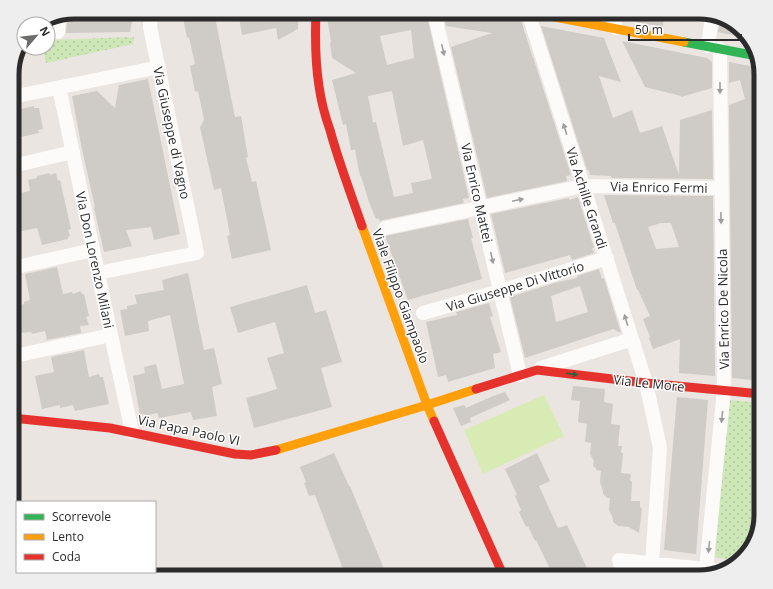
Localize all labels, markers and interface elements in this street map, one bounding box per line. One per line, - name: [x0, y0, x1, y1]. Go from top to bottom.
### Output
- north arrow: [16, 16, 56, 56]
- scale bar: [629, 16, 741, 42]
- text: 50 m: [635, 21, 663, 38]
- text: N: [37, 24, 54, 39]
- one-way arrow: [440, 44, 446, 56]
- street label: Via Giuseppe di Vagno: [149, 65, 195, 201]
- one-way arrow: [717, 82, 723, 95]
- one-way arrow: [562, 123, 568, 135]
- street label: Via Enrico Mattei: [457, 141, 497, 245]
- street label: Via Achille Grandi: [562, 145, 612, 251]
- street label: Via Enrico Fermi: [610, 177, 708, 197]
- street label: Via Don Lorenzo Milani: [72, 190, 118, 330]
- one-way arrow: [512, 196, 524, 202]
- one-way arrow: [718, 212, 725, 224]
- street label: Viale Filippo Giampaolo: [368, 226, 434, 366]
- street label: Via Enrico De Nicola: [713, 249, 733, 369]
- one-way arrow: [489, 252, 495, 264]
- street label: Via Giuseppe Di Vittorio: [444, 256, 586, 316]
- one-way arrow: [623, 313, 629, 325]
- street label: Via Le More: [613, 370, 685, 396]
- one-way arrow: [565, 371, 578, 377]
- street label: Via Papa Paolo VI: [136, 410, 242, 450]
- one-way arrow: [718, 411, 725, 424]
- legend: [16, 501, 156, 573]
- text: Scorrevole: [52, 508, 111, 525]
- text: Lento: [52, 528, 84, 545]
- one-way arrow: [705, 541, 712, 553]
- text: Coda: [52, 548, 81, 565]

